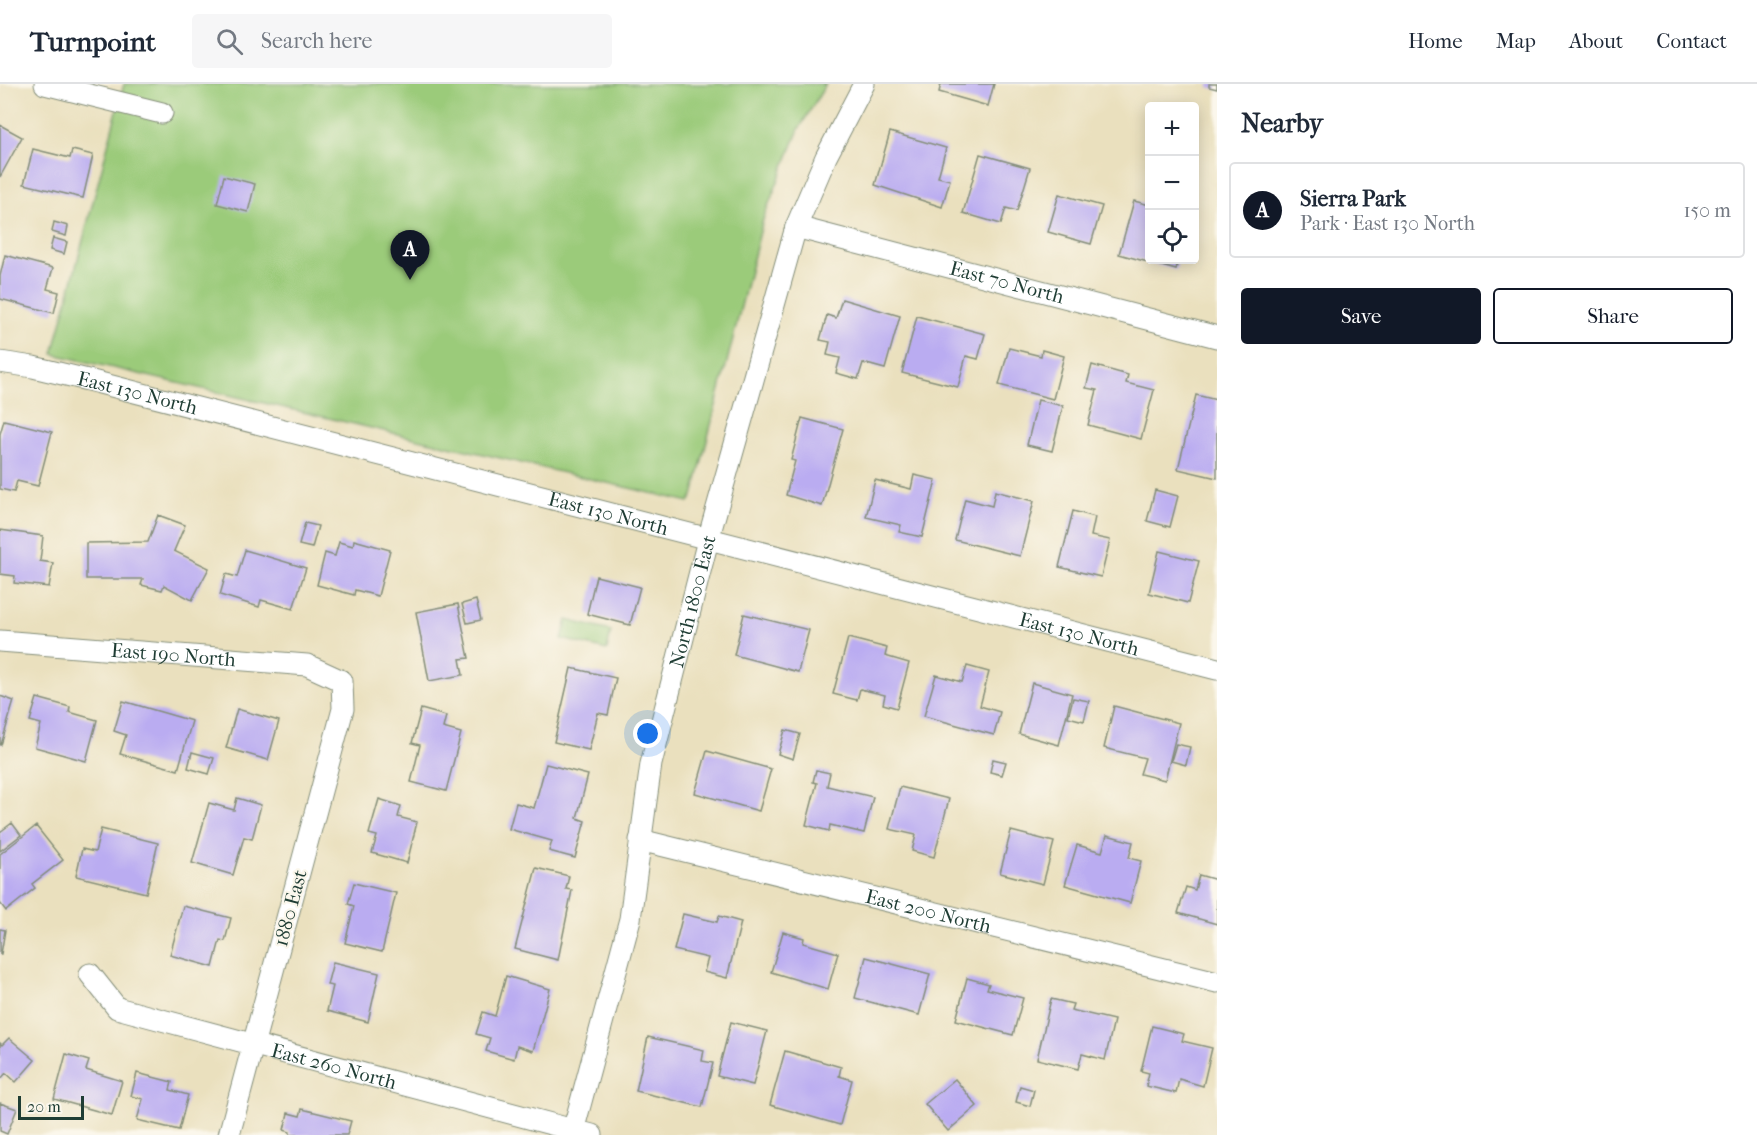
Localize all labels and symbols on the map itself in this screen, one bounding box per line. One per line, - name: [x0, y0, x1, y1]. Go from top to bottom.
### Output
- pin: A: [390, 230, 430, 280]
- street label: East 70 North: [947, 257, 1067, 309]
- street label: East 130 North: [75, 367, 200, 420]
- street label: East 130 North: [546, 487, 671, 540]
- street label: North 1800 East: [665, 533, 721, 670]
- street label: East 130 North: [1017, 608, 1142, 661]
- street label: East 190 North: [110, 639, 237, 671]
- your location: [633, 719, 662, 748]
- street label: 1880 East: [269, 867, 312, 949]
- street label: East 200 North: [863, 885, 994, 938]
- street label: East 260 North: [269, 1039, 400, 1094]
- scale bar: [18, 1093, 84, 1120]

